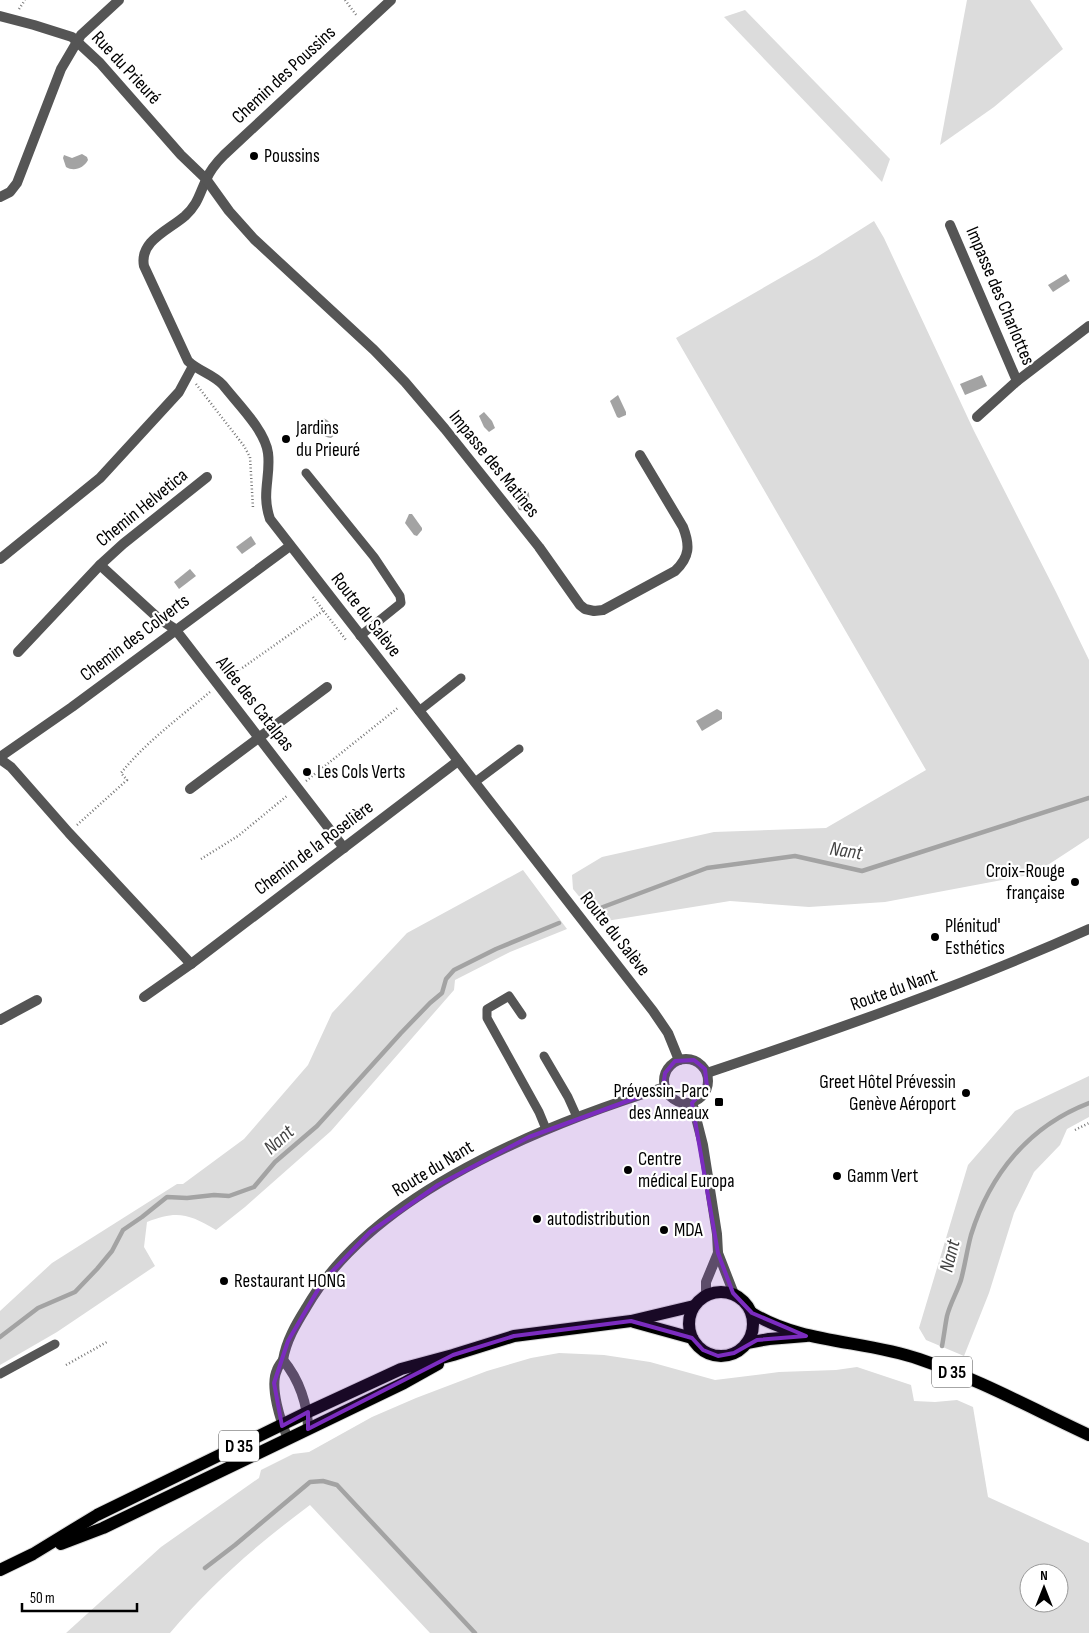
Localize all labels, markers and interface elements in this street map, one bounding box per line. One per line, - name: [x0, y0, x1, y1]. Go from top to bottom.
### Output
- street label: Chemin des Poussins: [228, 21, 341, 129]
- street label: Rue du Prieuré: [86, 27, 166, 109]
- place label: Poussins: [264, 145, 320, 168]
- marker: Poussins: [248, 150, 260, 162]
- street label: Impasse des Charlottes: [960, 223, 1040, 369]
- street label: Impasse des Matines: [444, 406, 544, 522]
- place label: Jardins du Prieuré: [295, 417, 360, 462]
- marker: Jardins du Prieuré: [280, 433, 292, 445]
- street label: Chemin Helvetica: [91, 464, 193, 552]
- street label: Route du Salève: [326, 568, 406, 662]
- street label: Chemin des Colverts: [76, 589, 194, 687]
- street label: Allée des Catalpas: [210, 651, 299, 756]
- place label: Les Cols Verts: [317, 761, 406, 784]
- marker: Les Cols Verts: [301, 766, 313, 778]
- street label: Chemin de la Roselière: [250, 796, 378, 900]
- water label: Nant: [828, 837, 865, 866]
- place label: Croix-Rouge française: [986, 860, 1065, 905]
- marker: Croix-Rouge française: [1069, 876, 1081, 888]
- street label: Route du Salève: [575, 887, 655, 981]
- place label: Plénitud' Esthétics: [945, 915, 1005, 960]
- marker: Plénitud' Esthétics: [929, 931, 941, 943]
- street label: Route du Nant: [847, 964, 941, 1016]
- place label: Greet Hôtel Prévessin Genève Aéroport: [819, 1071, 956, 1116]
- place label: Prévessin-Parc des Anneaux: [614, 1080, 709, 1125]
- marker: Greet Hôtel Prévessin Genève Aéroport: [960, 1087, 972, 1099]
- marker: Prévessin-Parc des Anneaux: [713, 1096, 725, 1108]
- water label: Nant: [259, 1120, 300, 1160]
- street label: Route du Nant: [388, 1136, 478, 1202]
- place label: Centre médical Europa: [638, 1148, 734, 1193]
- marker: Centre médical Europa: [622, 1164, 634, 1176]
- place label: Gamm Vert: [847, 1165, 918, 1188]
- marker: Gamm Vert: [831, 1170, 843, 1182]
- place label: autodistribution: [547, 1208, 650, 1231]
- marker: autodistribution: [531, 1213, 543, 1225]
- place label: MDA: [674, 1219, 703, 1242]
- marker: MDA: [658, 1224, 670, 1236]
- water label: Nant: [934, 1236, 966, 1275]
- place label: Restaurant HONG: [234, 1270, 346, 1293]
- marker: Restaurant HONG: [218, 1275, 230, 1287]
- road number: D 35: [932, 1356, 972, 1388]
- road number: D 35: [219, 1430, 259, 1462]
- north arrow: [1019, 1563, 1069, 1613]
- text: N: [1040, 1567, 1048, 1584]
- scale bar: [22, 1580, 138, 1612]
- text: 50 m: [30, 1589, 55, 1608]

